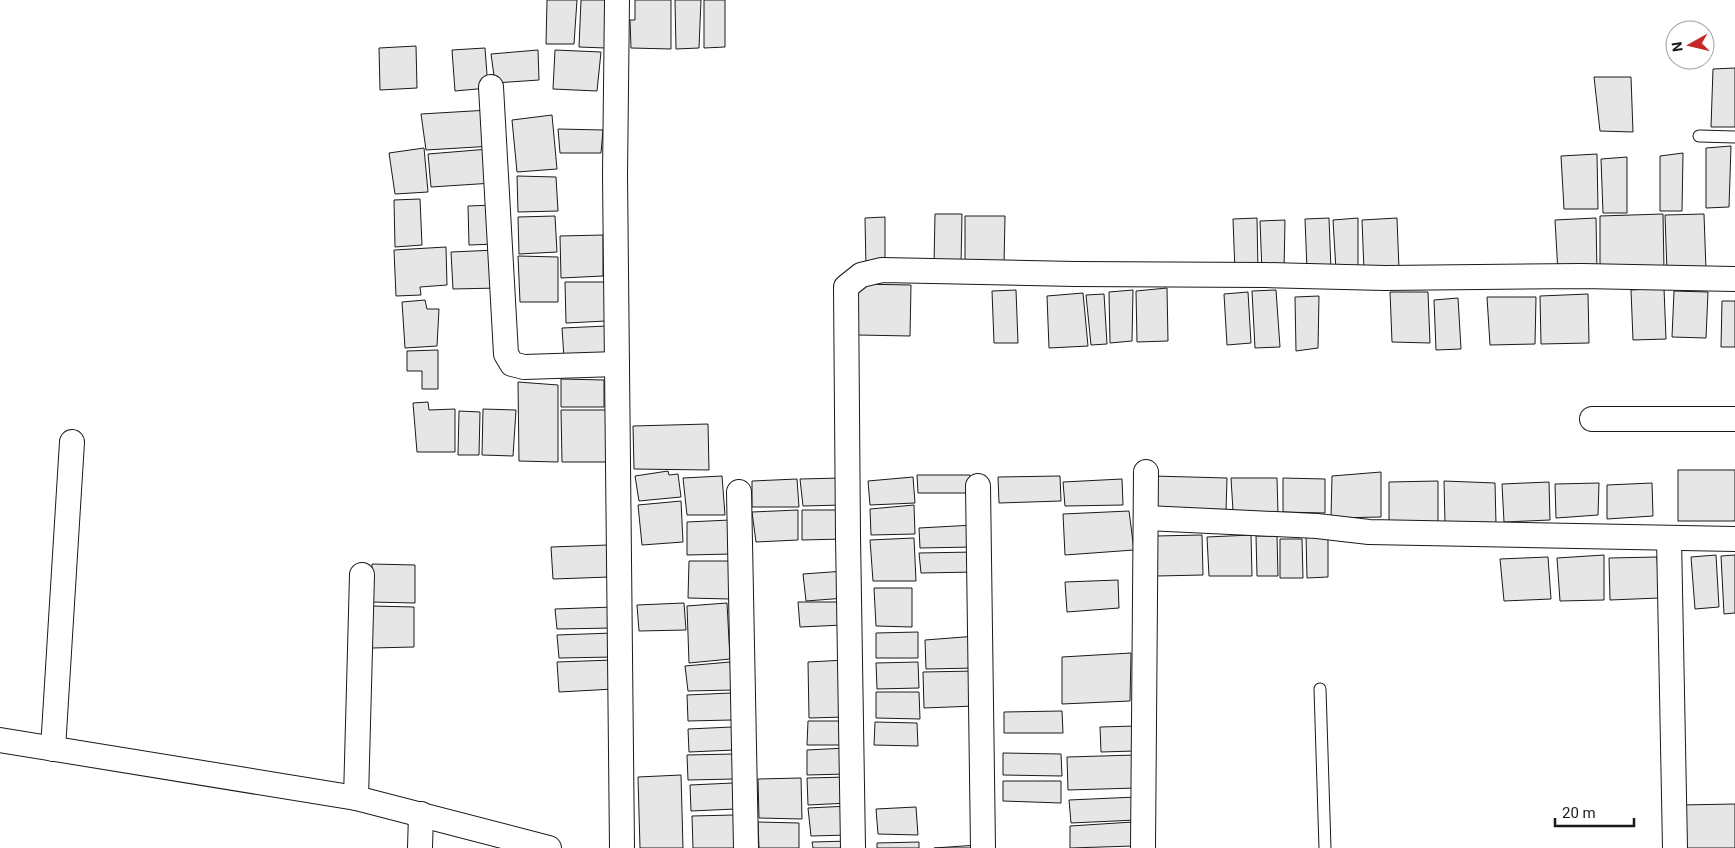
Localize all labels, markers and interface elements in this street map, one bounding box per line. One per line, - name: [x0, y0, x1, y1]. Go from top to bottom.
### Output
- north arrow: [1665, 20, 1715, 70]
- text: N: [1669, 41, 1686, 53]
- scale bar: [1555, 796, 1634, 828]
- text: 20 m: [1562, 804, 1596, 822]

